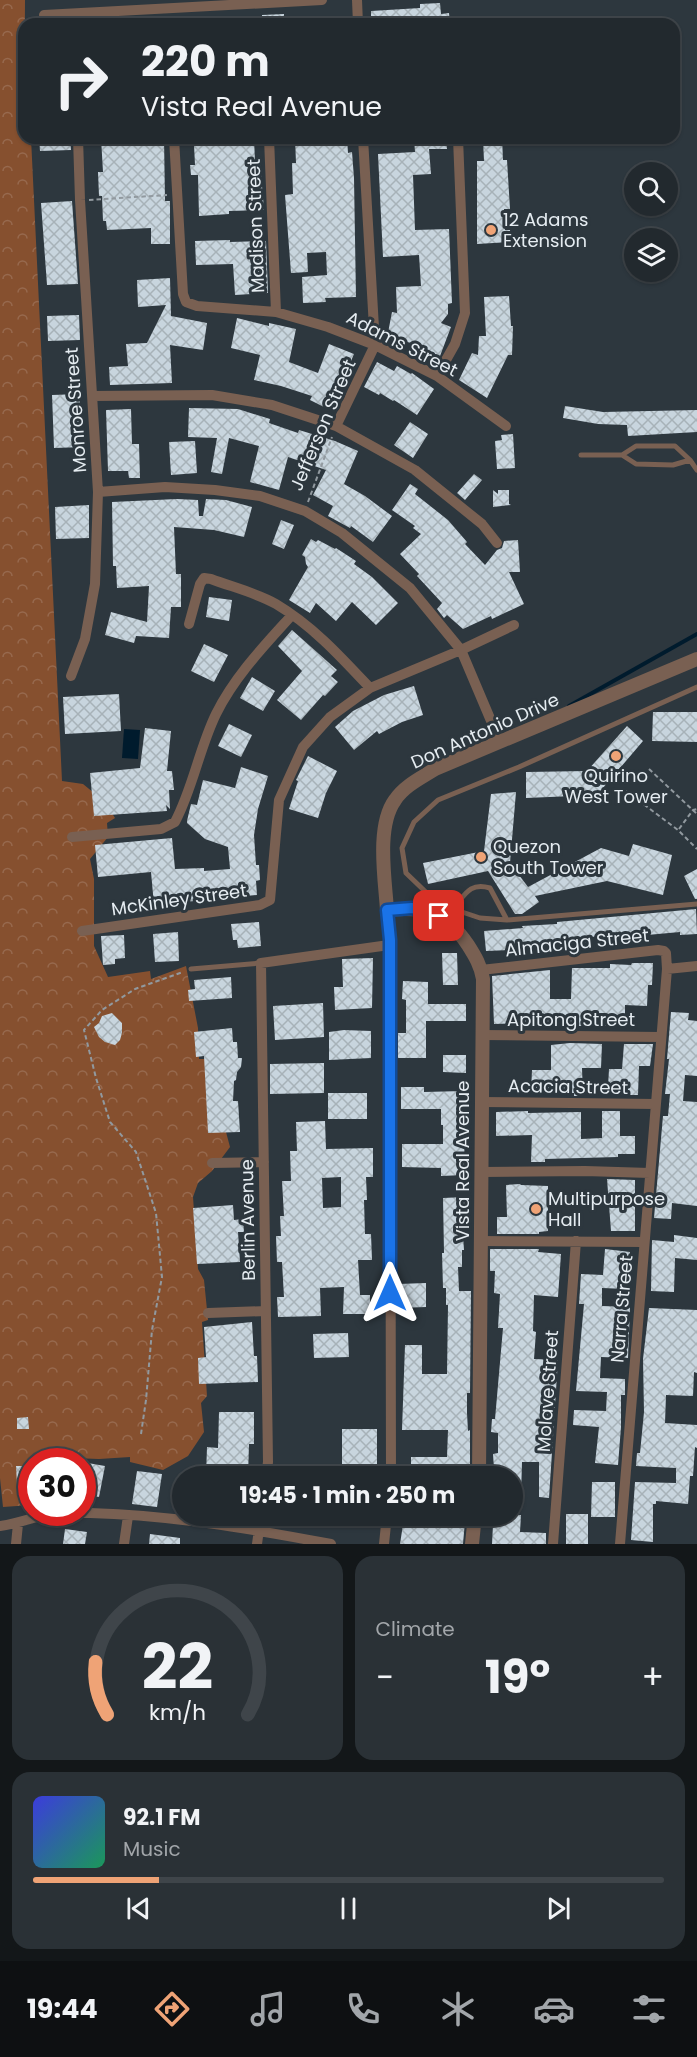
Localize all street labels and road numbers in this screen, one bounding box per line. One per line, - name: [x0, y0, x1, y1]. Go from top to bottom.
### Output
- street label: Madison Street: [241, 159, 270, 294]
- street label: Adams Street: [342, 305, 462, 382]
- street label: Monroe Street: [59, 347, 92, 473]
- street label: Jefferson Street: [284, 355, 361, 494]
- street label: Don Antonio Drive: [407, 687, 563, 774]
- street label: McKinley Street: [110, 878, 248, 921]
- street label: Almaciga Street: [504, 923, 650, 962]
- street label: Apitong Street: [507, 1007, 635, 1032]
- street label: Acacia Street: [508, 1073, 628, 1100]
- street label: Vista Real Avenue: [450, 1081, 475, 1241]
- street label: Berlin Avenue: [234, 1159, 261, 1281]
- street label: Narra Street: [604, 1254, 639, 1364]
- street label: Molave Street: [531, 1329, 564, 1453]

